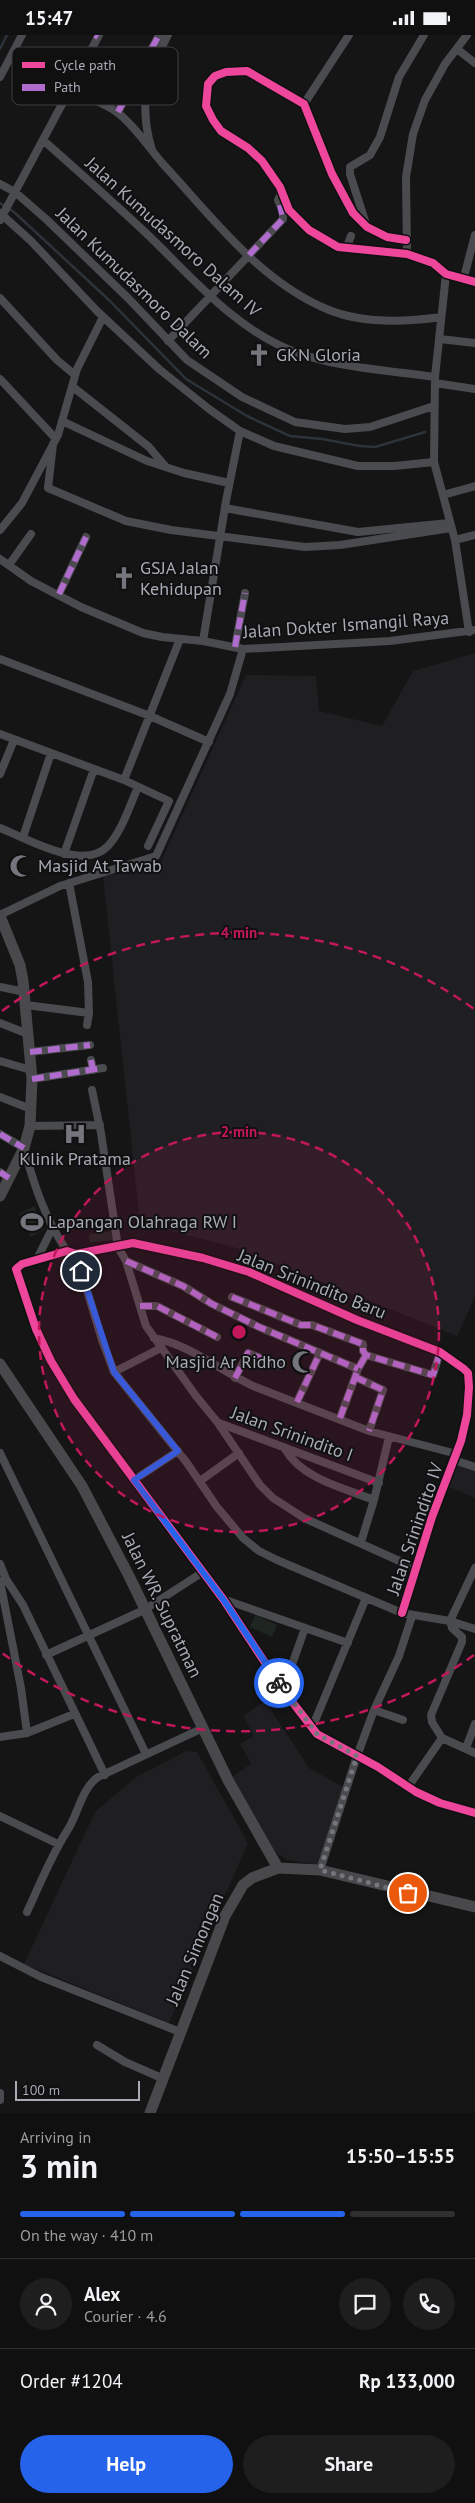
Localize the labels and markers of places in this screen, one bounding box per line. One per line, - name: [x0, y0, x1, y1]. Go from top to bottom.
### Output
- church icon: GKN Gloria: [246, 342, 272, 368]
- place label: GKN Gloria: [276, 343, 361, 366]
- place label: GSJA Jalan Kehidupan: [140, 556, 222, 600]
- church icon: GSJA Jalan Kehidupan: [111, 565, 137, 591]
- mosque icon: Masjid At Tawab: [8, 853, 34, 879]
- place label: Masjid At Tawab: [38, 854, 162, 877]
- hospital icon: Klinik Pratama: [62, 1121, 88, 1147]
- place label: Klinik Pratama: [19, 1147, 131, 1170]
- sports icon: Lapangan Olahraga RW I: [19, 1209, 45, 1235]
- place label: Lapangan Olahraga RW I: [48, 1210, 237, 1233]
- pin: [60, 1250, 102, 1292]
- centre of rings: [230, 1323, 248, 1341]
- mosque icon: Masjid Ar Ridho: [290, 1349, 316, 1375]
- place label: Masjid Ar Ridho: [166, 1350, 286, 1373]
- pin: [387, 1872, 429, 1914]

